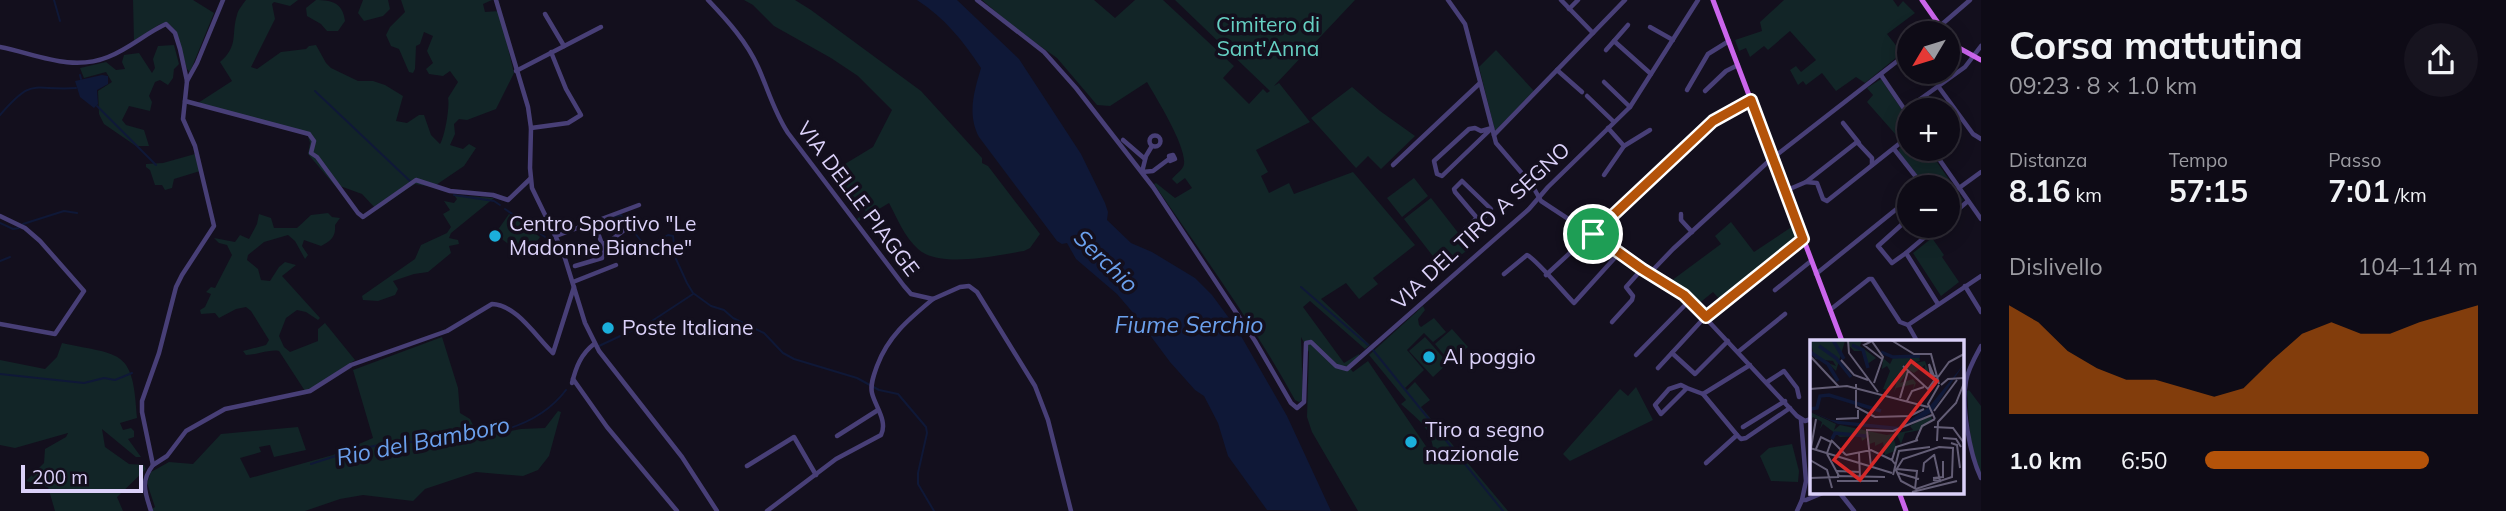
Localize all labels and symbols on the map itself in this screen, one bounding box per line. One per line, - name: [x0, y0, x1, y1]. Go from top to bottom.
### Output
- park label: Cimitero di Sant'Anna: [1216, 11, 1320, 61]
- north arrow: [1897, 21, 1960, 84]
- street label: VIA DELLE PIAGGE: [792, 116, 925, 281]
- street label: VIA DEL TIRO A SEGNO: [1386, 136, 1575, 314]
- pin: [1563, 204, 1623, 264]
- place label: Centro Sportivo "Le Madonne Bianche": [509, 210, 696, 260]
- water label: Serchio: [1068, 223, 1145, 298]
- marker: Centro Sportivo "Le Madonne Bianche": [487, 228, 503, 244]
- water label: Fiume Serchio: [1115, 310, 1263, 339]
- place label: Poste Italiane: [622, 314, 753, 340]
- marker: Poste Italiane: [600, 320, 616, 336]
- inset map: [1810, 340, 1964, 494]
- place label: Al poggio: [1443, 343, 1536, 369]
- marker: Al poggio: [1421, 349, 1437, 365]
- water label: Rio del Bamboro: [334, 409, 512, 472]
- place label: Tiro a segno nazionale: [1425, 416, 1545, 466]
- marker: Tiro a segno nazionale: [1403, 434, 1419, 450]
- scale bar: [21, 462, 144, 494]

